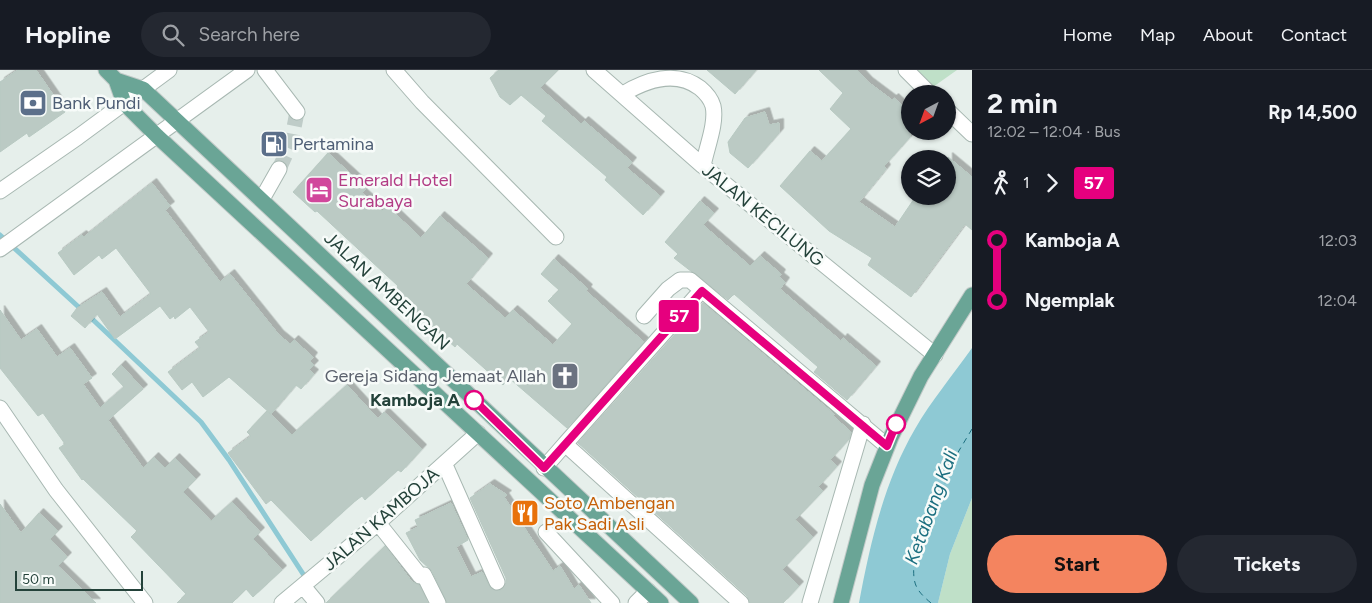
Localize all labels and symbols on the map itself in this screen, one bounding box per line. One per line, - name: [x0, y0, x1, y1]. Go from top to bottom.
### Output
- north arrow: [901, 85, 956, 140]
- bank icon: Bank Pundi: [18, 88, 48, 118]
- place label: Bank Pundi: [52, 92, 141, 114]
- fuel station icon: Pertamina: [259, 129, 289, 159]
- place label: Pertamina: [293, 133, 374, 155]
- street label: JALAN KECILUNG: [698, 159, 829, 271]
- place label: Emerald Hotel Surabaya: [338, 169, 453, 212]
- hotel icon: Emerald Hotel Surabaya: [304, 175, 334, 205]
- street label: JALAN AMBENGAN: [320, 227, 454, 355]
- line badge: 57: [656, 300, 702, 332]
- church icon: Gereja Sidang Jemaat Allah: [550, 361, 580, 391]
- place label: Gereja Sidang Jemaat Allah: [325, 365, 546, 387]
- place label: Kamboja A: [370, 389, 460, 411]
- marker: Kamboja A: [464, 390, 484, 410]
- unlabelled marker: [886, 414, 906, 434]
- water label: Ketabang Kali: [900, 446, 963, 567]
- street label: JALAN KAMBOJA: [319, 463, 443, 575]
- place label: Soto Ambengan Pak Sadi Asli: [544, 492, 675, 535]
- restaurant icon: Soto Ambengan Pak Sadi Asli: [510, 498, 540, 528]
- scale bar: [15, 568, 142, 591]

